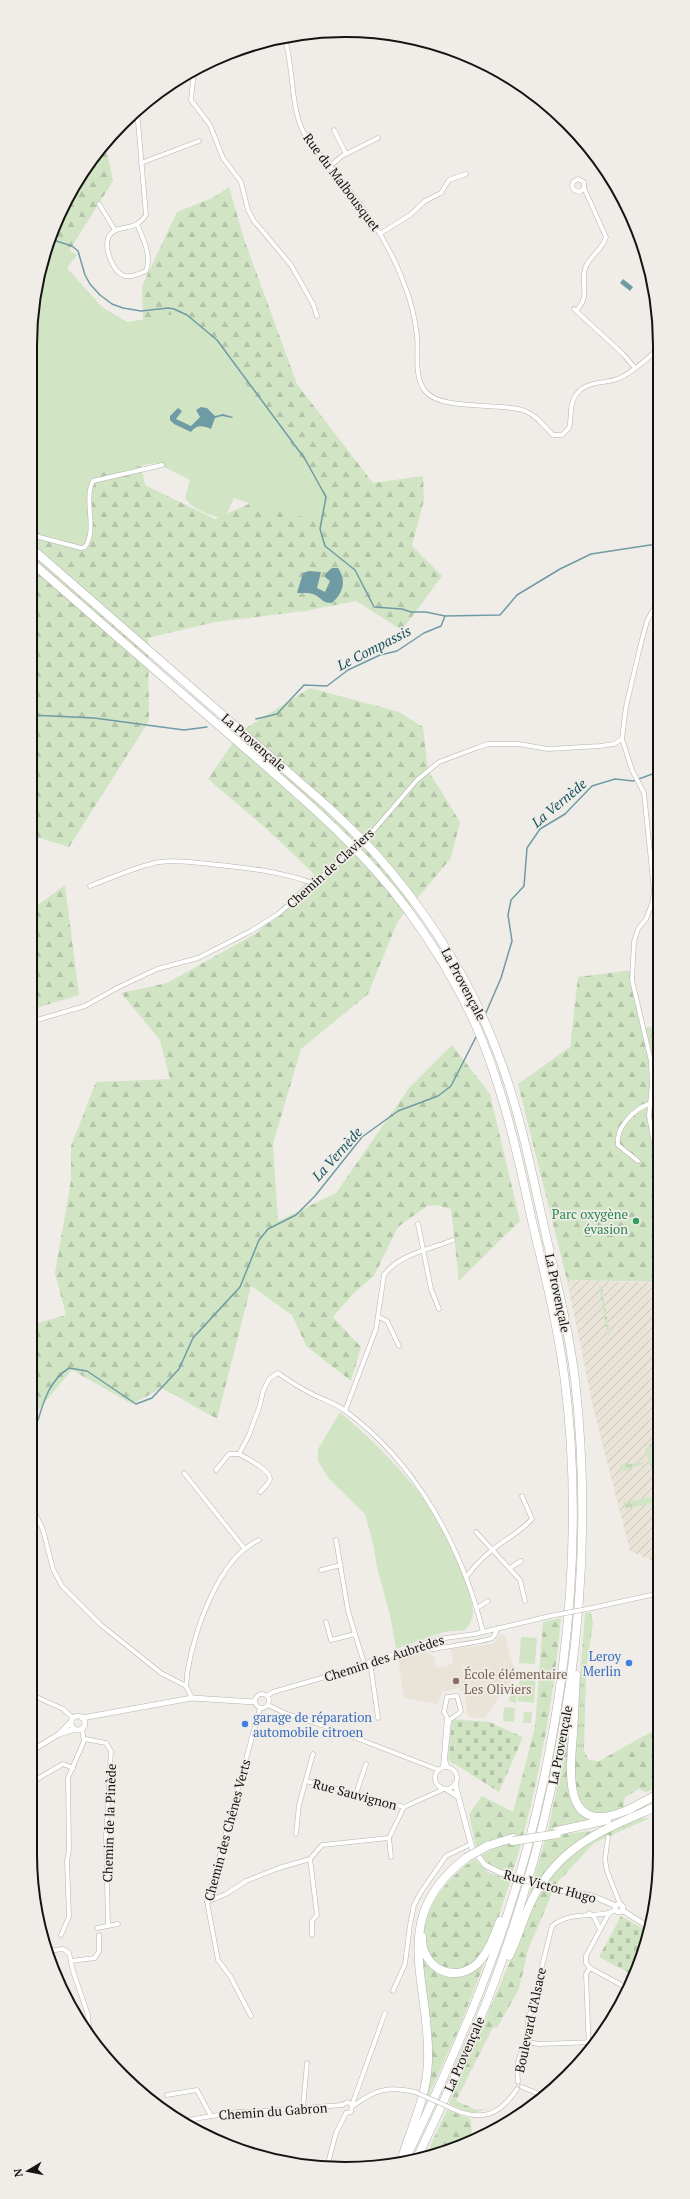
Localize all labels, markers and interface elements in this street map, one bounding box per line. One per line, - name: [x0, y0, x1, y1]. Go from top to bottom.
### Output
- street label: Rue du Malbousquet: [299, 129, 385, 235]
- water label: Le Compassis: [333, 621, 414, 675]
- street label: La Provençale: [218, 709, 290, 775]
- water label: La Vernède: [526, 774, 591, 832]
- street label: Chemin de Claviers: [282, 824, 378, 912]
- street label: La Provençale: [437, 944, 491, 1024]
- water label: La Vernède: [307, 1122, 366, 1185]
- place label: Parc oxygène évasion: [552, 1205, 628, 1238]
- marker: Parc oxygène évasion: [631, 1216, 641, 1226]
- street label: La Provençale: [541, 1252, 575, 1334]
- street label: Chemin des Aubrèdes: [322, 1630, 446, 1686]
- place label: Leroy Merlin: [583, 1647, 621, 1680]
- marker: Leroy Merlin: [624, 1658, 634, 1668]
- place label: École élémentaire Les Oliviers: [464, 1665, 568, 1698]
- marker: École élémentaire Les Oliviers: [451, 1676, 461, 1686]
- street label: La Provençale: [544, 1704, 576, 1786]
- place label: garage de réparation automobile citroen: [253, 1708, 372, 1741]
- marker: garage de réparation automobile citroen: [240, 1719, 250, 1729]
- street label: Chemin des Chênes Verts: [199, 1757, 255, 1903]
- street label: Chemin de la Pinède: [98, 1763, 120, 1883]
- street label: Rue Sauvignon: [311, 1774, 399, 1814]
- street label: Rue Victor Hugo: [502, 1865, 598, 1907]
- street label: Boulevard d'Alsace: [510, 1966, 550, 2074]
- street label: La Provençale: [439, 2014, 489, 2094]
- street label: Chemin du Gabron: [218, 2098, 328, 2124]
- north arrow: [8, 2151, 48, 2191]
- text: N: [10, 2167, 26, 2178]

